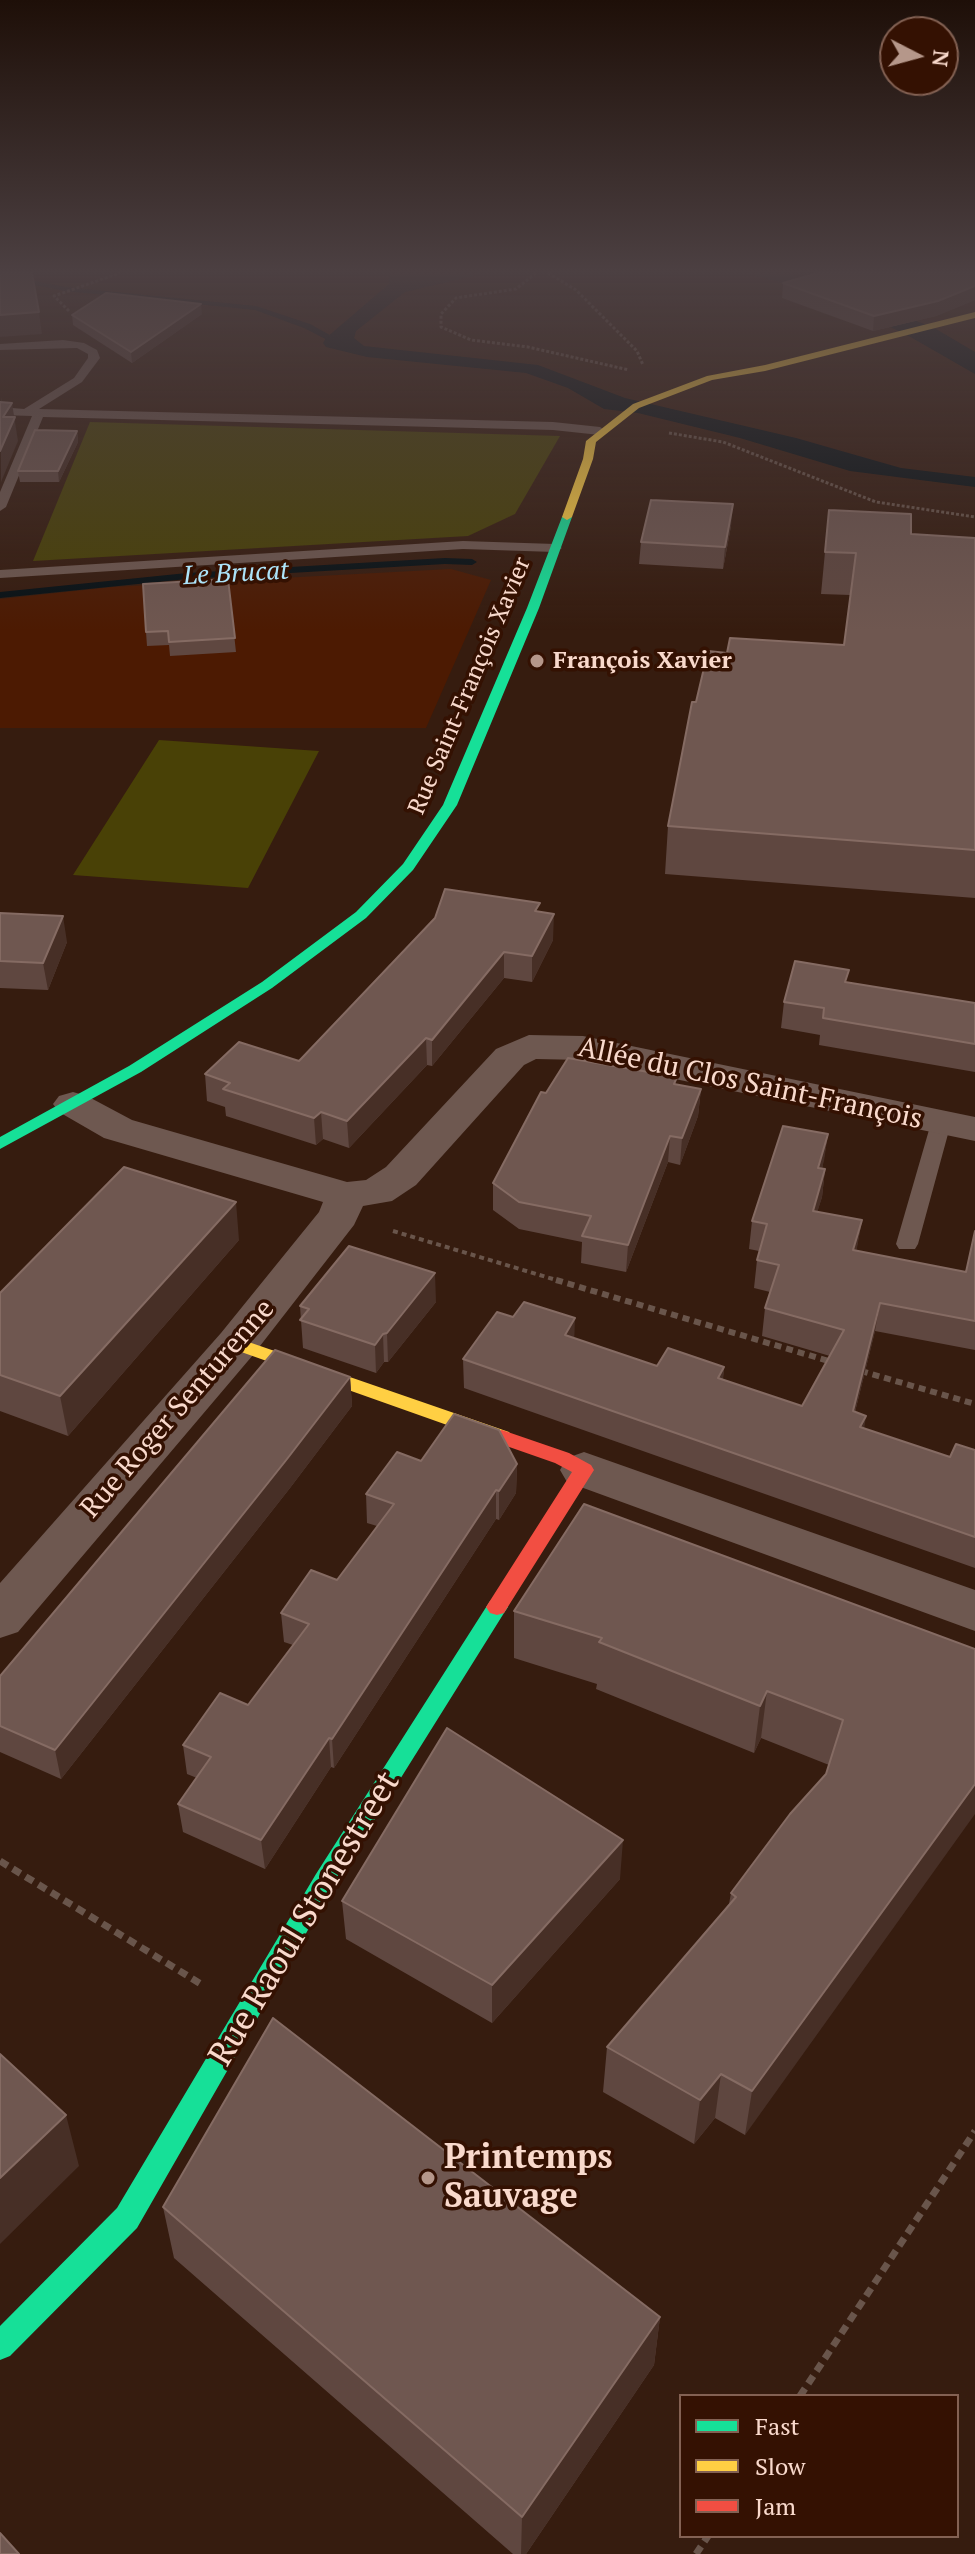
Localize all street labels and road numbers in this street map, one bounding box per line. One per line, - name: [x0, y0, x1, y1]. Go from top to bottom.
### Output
- street label: Rue Saint-François Xavier: [403, 553, 537, 819]
- street label: Allée du Clos Saint-François: [575, 1031, 925, 1137]
- street label: Rue Roger Senturenne: [74, 1293, 282, 1525]
- street label: Rue Raoul Stonestreet: [201, 1764, 409, 2074]

